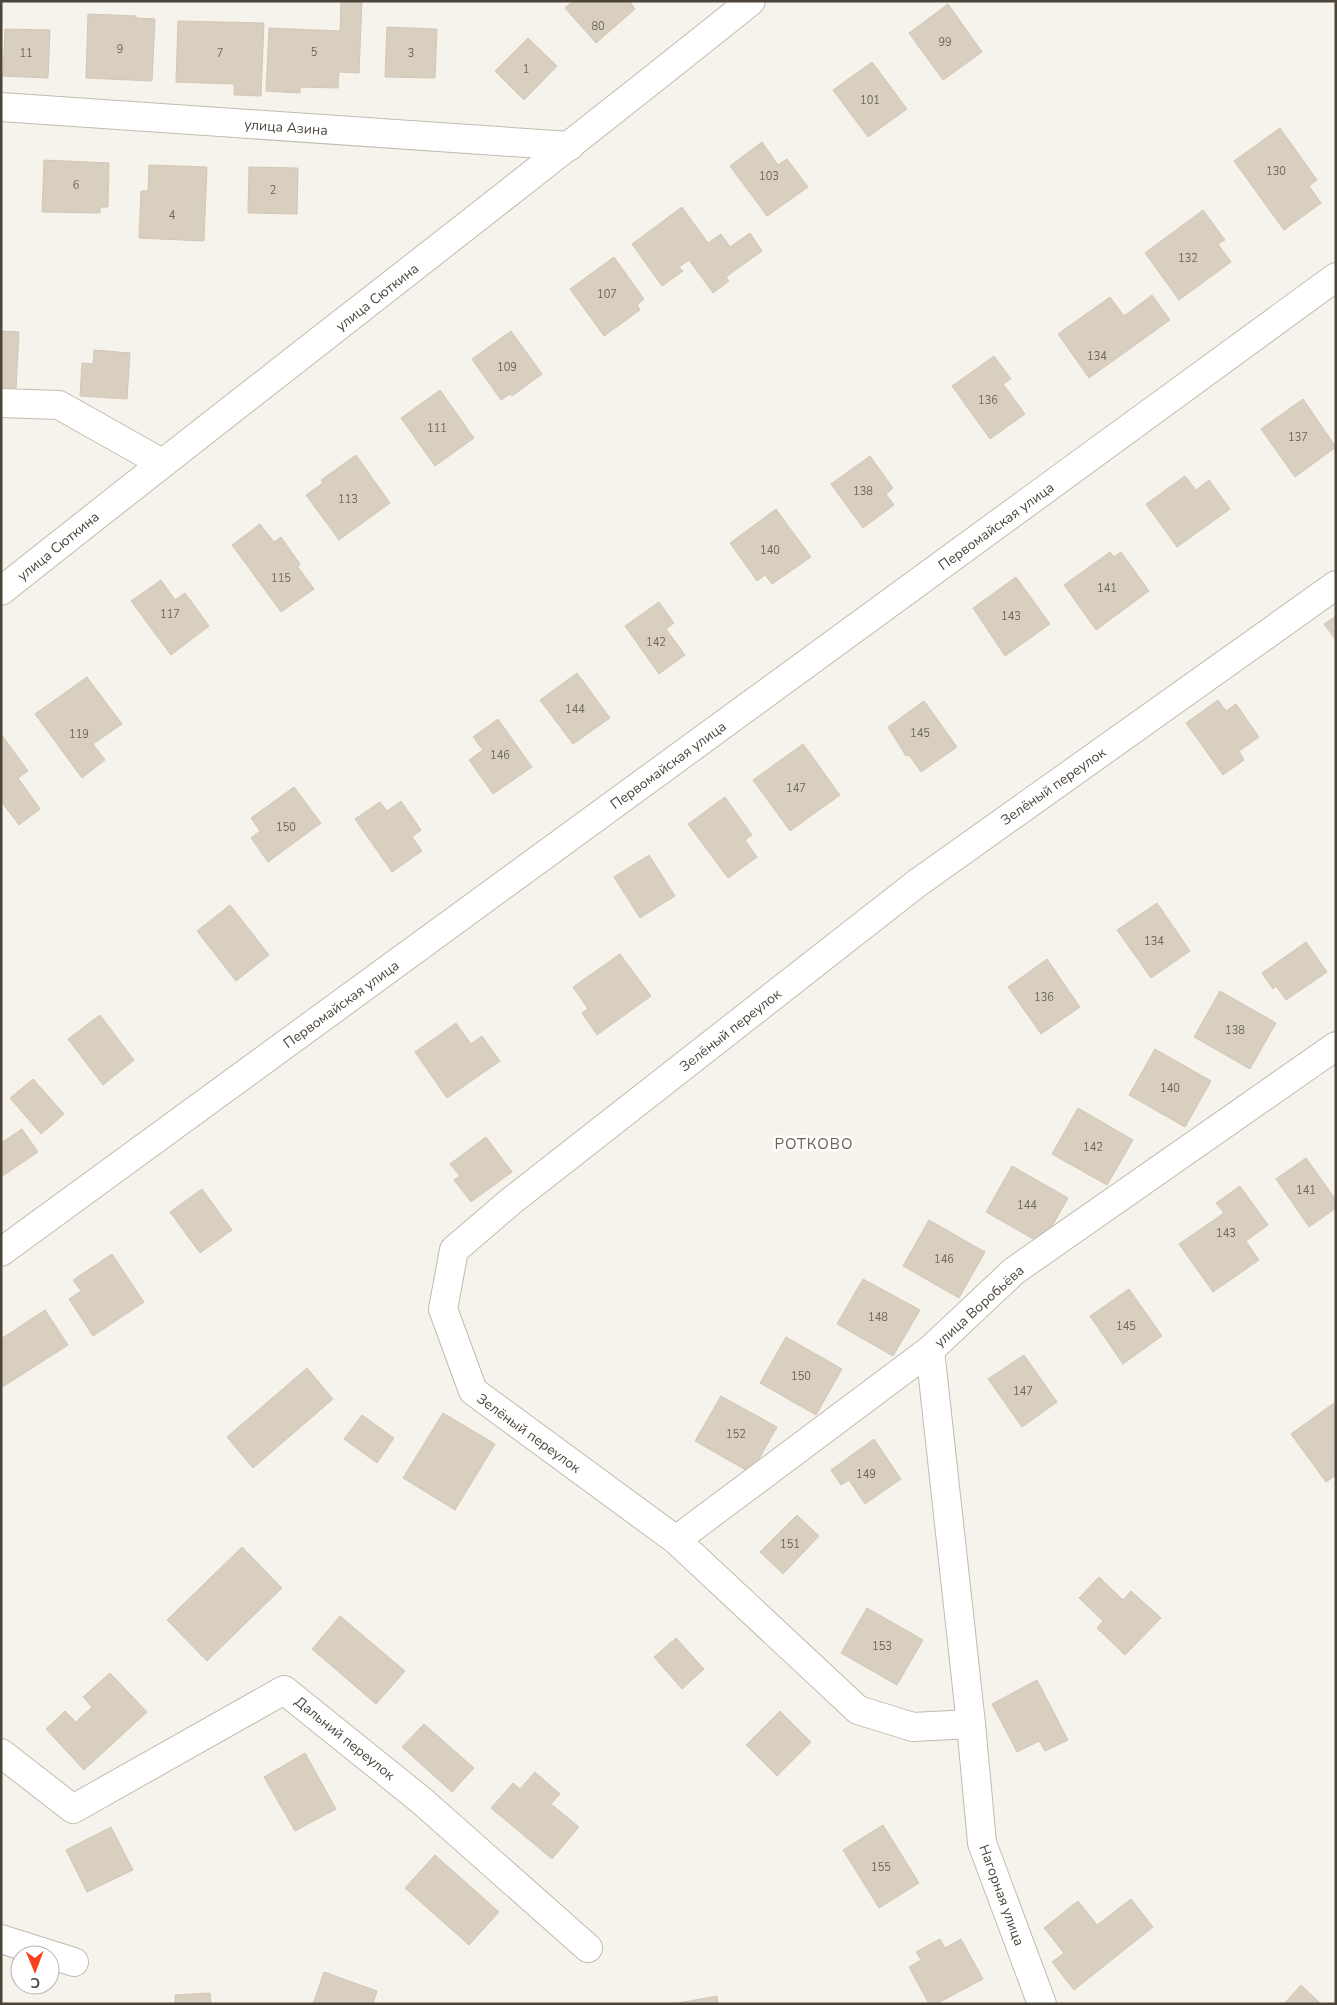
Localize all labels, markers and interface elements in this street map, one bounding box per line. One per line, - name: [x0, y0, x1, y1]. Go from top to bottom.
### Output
- house number: 80: [591, 19, 605, 34]
- house number: 99: [938, 35, 952, 50]
- house number: 9: [117, 42, 123, 57]
- house number: 5: [311, 45, 318, 60]
- house number: 11: [19, 46, 33, 61]
- house number: 7: [217, 46, 223, 61]
- house number: 3: [408, 46, 414, 61]
- house number: 1: [523, 62, 529, 77]
- house number: 101: [860, 93, 880, 108]
- street label: улица Азина: [244, 115, 328, 140]
- house number: 130: [1266, 164, 1286, 179]
- house number: 103: [759, 169, 779, 184]
- house number: 6: [73, 178, 80, 193]
- house number: 2: [270, 183, 276, 198]
- house number: 4: [169, 208, 176, 223]
- house number: 132: [1178, 251, 1198, 266]
- street label: улица Сюткина: [332, 259, 423, 336]
- house number: 107: [597, 287, 617, 302]
- house number: 134: [1087, 349, 1107, 364]
- house number: 109: [497, 360, 517, 375]
- house number: 136: [978, 393, 998, 408]
- house number: 111: [427, 421, 447, 436]
- house number: 137: [1288, 430, 1308, 445]
- street label: Первомайская улица: [935, 478, 1058, 575]
- house number: 138: [853, 484, 873, 499]
- house number: 113: [338, 492, 358, 507]
- street label: улица Сюткина: [13, 507, 103, 585]
- house number: 140: [760, 543, 780, 558]
- house number: 115: [271, 571, 291, 586]
- house number: 141: [1097, 581, 1117, 596]
- house number: 117: [160, 607, 180, 622]
- house number: 143: [1001, 609, 1021, 624]
- house number: 142: [646, 635, 666, 650]
- house number: 144: [565, 702, 585, 717]
- street label: Первомайская улица: [607, 717, 730, 814]
- house number: 145: [910, 726, 930, 741]
- house number: 119: [69, 727, 89, 742]
- street label: Зелёный переулок: [997, 743, 1110, 830]
- house number: 146: [490, 748, 510, 763]
- house number: 147: [786, 781, 806, 796]
- house number: 150: [276, 820, 296, 835]
- house number: 134: [1144, 934, 1164, 949]
- street label: Первомайская улица: [280, 956, 403, 1053]
- street label: Зелёный переулок: [676, 984, 786, 1076]
- house number: 136: [1034, 990, 1054, 1005]
- house number: 138: [1225, 1023, 1245, 1038]
- house number: 140: [1160, 1081, 1180, 1096]
- district label: РОТКОВО: [775, 1134, 853, 1154]
- house number: 142: [1083, 1140, 1103, 1155]
- house number: 141: [1296, 1183, 1316, 1198]
- house number: 144: [1017, 1198, 1037, 1213]
- house number: 143: [1216, 1226, 1236, 1241]
- house number: 146: [934, 1252, 954, 1267]
- street label: улица Воробьёва: [930, 1261, 1028, 1352]
- house number: 148: [868, 1310, 888, 1325]
- house number: 145: [1116, 1319, 1136, 1334]
- house number: 150: [791, 1369, 811, 1384]
- house number: 147: [1013, 1384, 1033, 1399]
- street label: Зелёный переулок: [473, 1389, 585, 1478]
- house number: 152: [726, 1427, 746, 1442]
- house number: 149: [856, 1467, 876, 1482]
- house number: 151: [780, 1537, 800, 1552]
- house number: 153: [872, 1639, 892, 1654]
- street label: Дальний переулок: [291, 1692, 399, 1785]
- street label: Нагорная улица: [974, 1842, 1029, 1948]
- house number: 155: [871, 1860, 891, 1875]
- north arrow: [10, 1945, 60, 1995]
- text: С: [30, 1973, 40, 1992]

